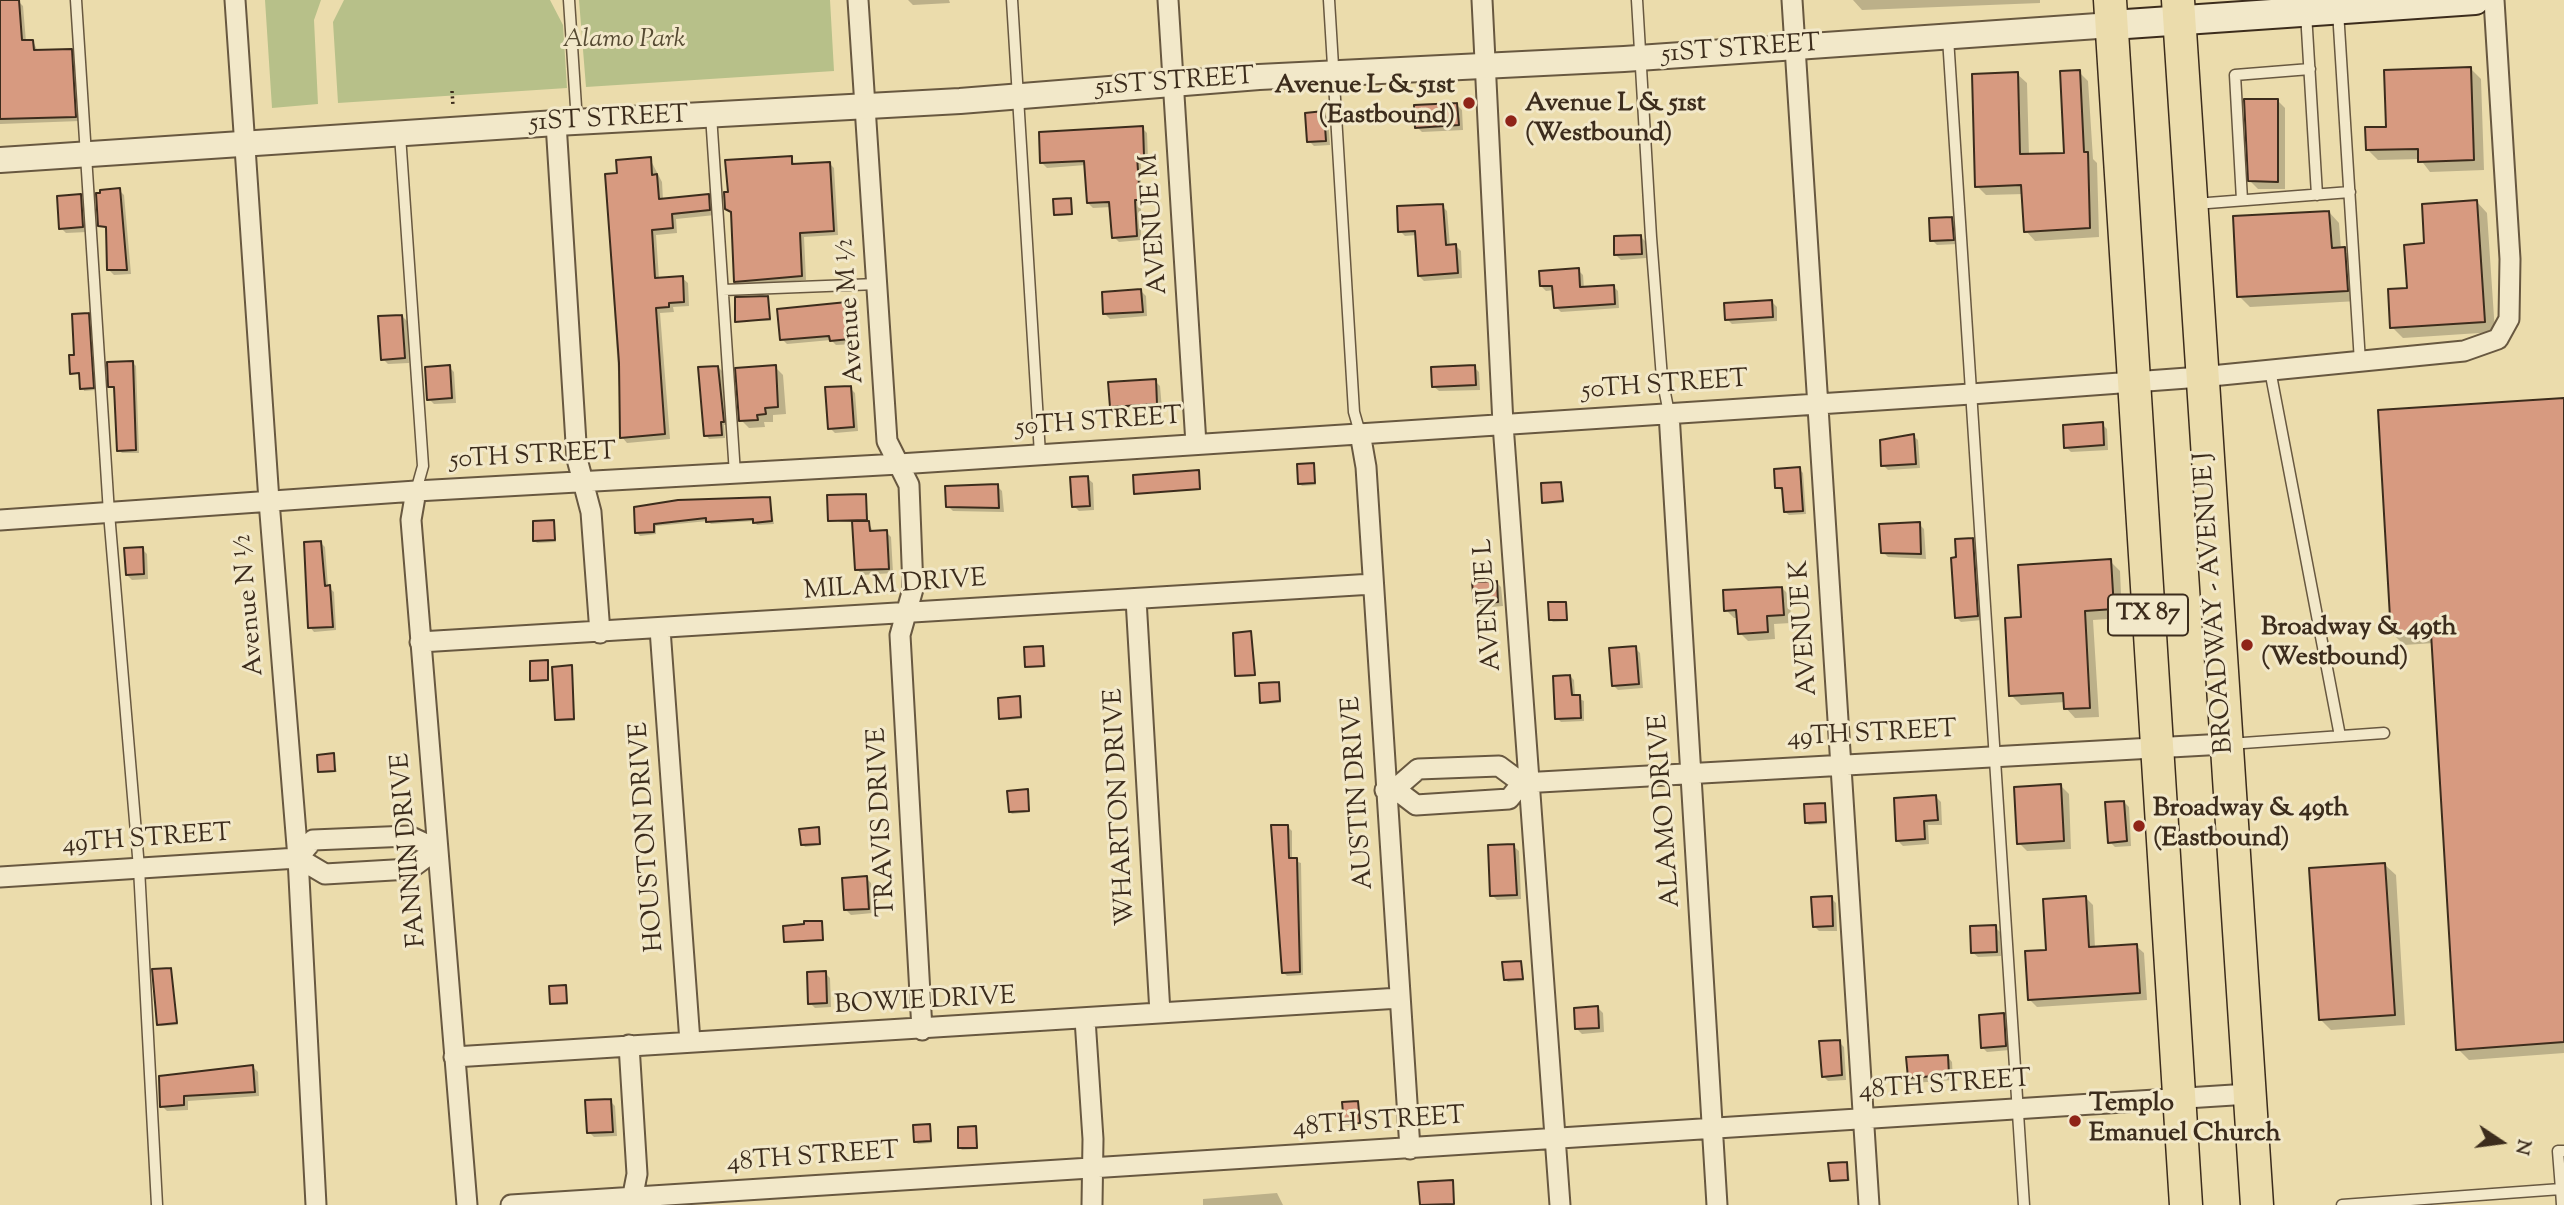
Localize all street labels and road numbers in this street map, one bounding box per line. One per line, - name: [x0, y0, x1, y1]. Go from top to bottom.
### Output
- street label: 51ST STREET: [1661, 30, 1821, 72]
- street label: 51ST STREET: [1095, 63, 1255, 105]
- street label: 51ST STREET: [529, 101, 689, 141]
- street label: AVENUE M: [1136, 152, 1176, 296]
- street label: Avenue M ½: [831, 237, 873, 385]
- street label: 50TH STREET: [1581, 366, 1749, 408]
- street label: 50TH STREET: [1015, 403, 1183, 445]
- street label: 50TH STREET: [449, 438, 617, 478]
- street label: BROADWAY - AVENUE J: [2190, 451, 2242, 755]
- street label: Avenue N ½: [229, 533, 273, 677]
- street label: AVENUE L: [1470, 538, 1510, 672]
- street label: AVENUE K: [1786, 559, 1826, 697]
- street label: MILAM DRIVE: [803, 565, 987, 609]
- road number: TX 87: [2108, 594, 2188, 636]
- street label: WHARTON DRIVE: [1100, 687, 1144, 927]
- street label: AUSTIN DRIVE: [1338, 695, 1382, 891]
- street label: ALAMO DRIVE: [1645, 713, 1689, 909]
- street label: 49TH STREET: [1786, 716, 1958, 756]
- street label: HOUSTON DRIVE: [625, 721, 673, 953]
- street label: TRAVIS DRIVE: [863, 727, 905, 917]
- street label: FANNIN DRIVE: [387, 752, 435, 948]
- street label: 49TH STREET: [61, 820, 233, 862]
- street label: BOWIE DRIVE: [834, 983, 1016, 1023]
- street label: 48TH STREET: [1858, 1065, 2032, 1109]
- street label: 48TH STREET: [1292, 1102, 1466, 1146]
- street label: 48TH STREET: [726, 1137, 900, 1181]

